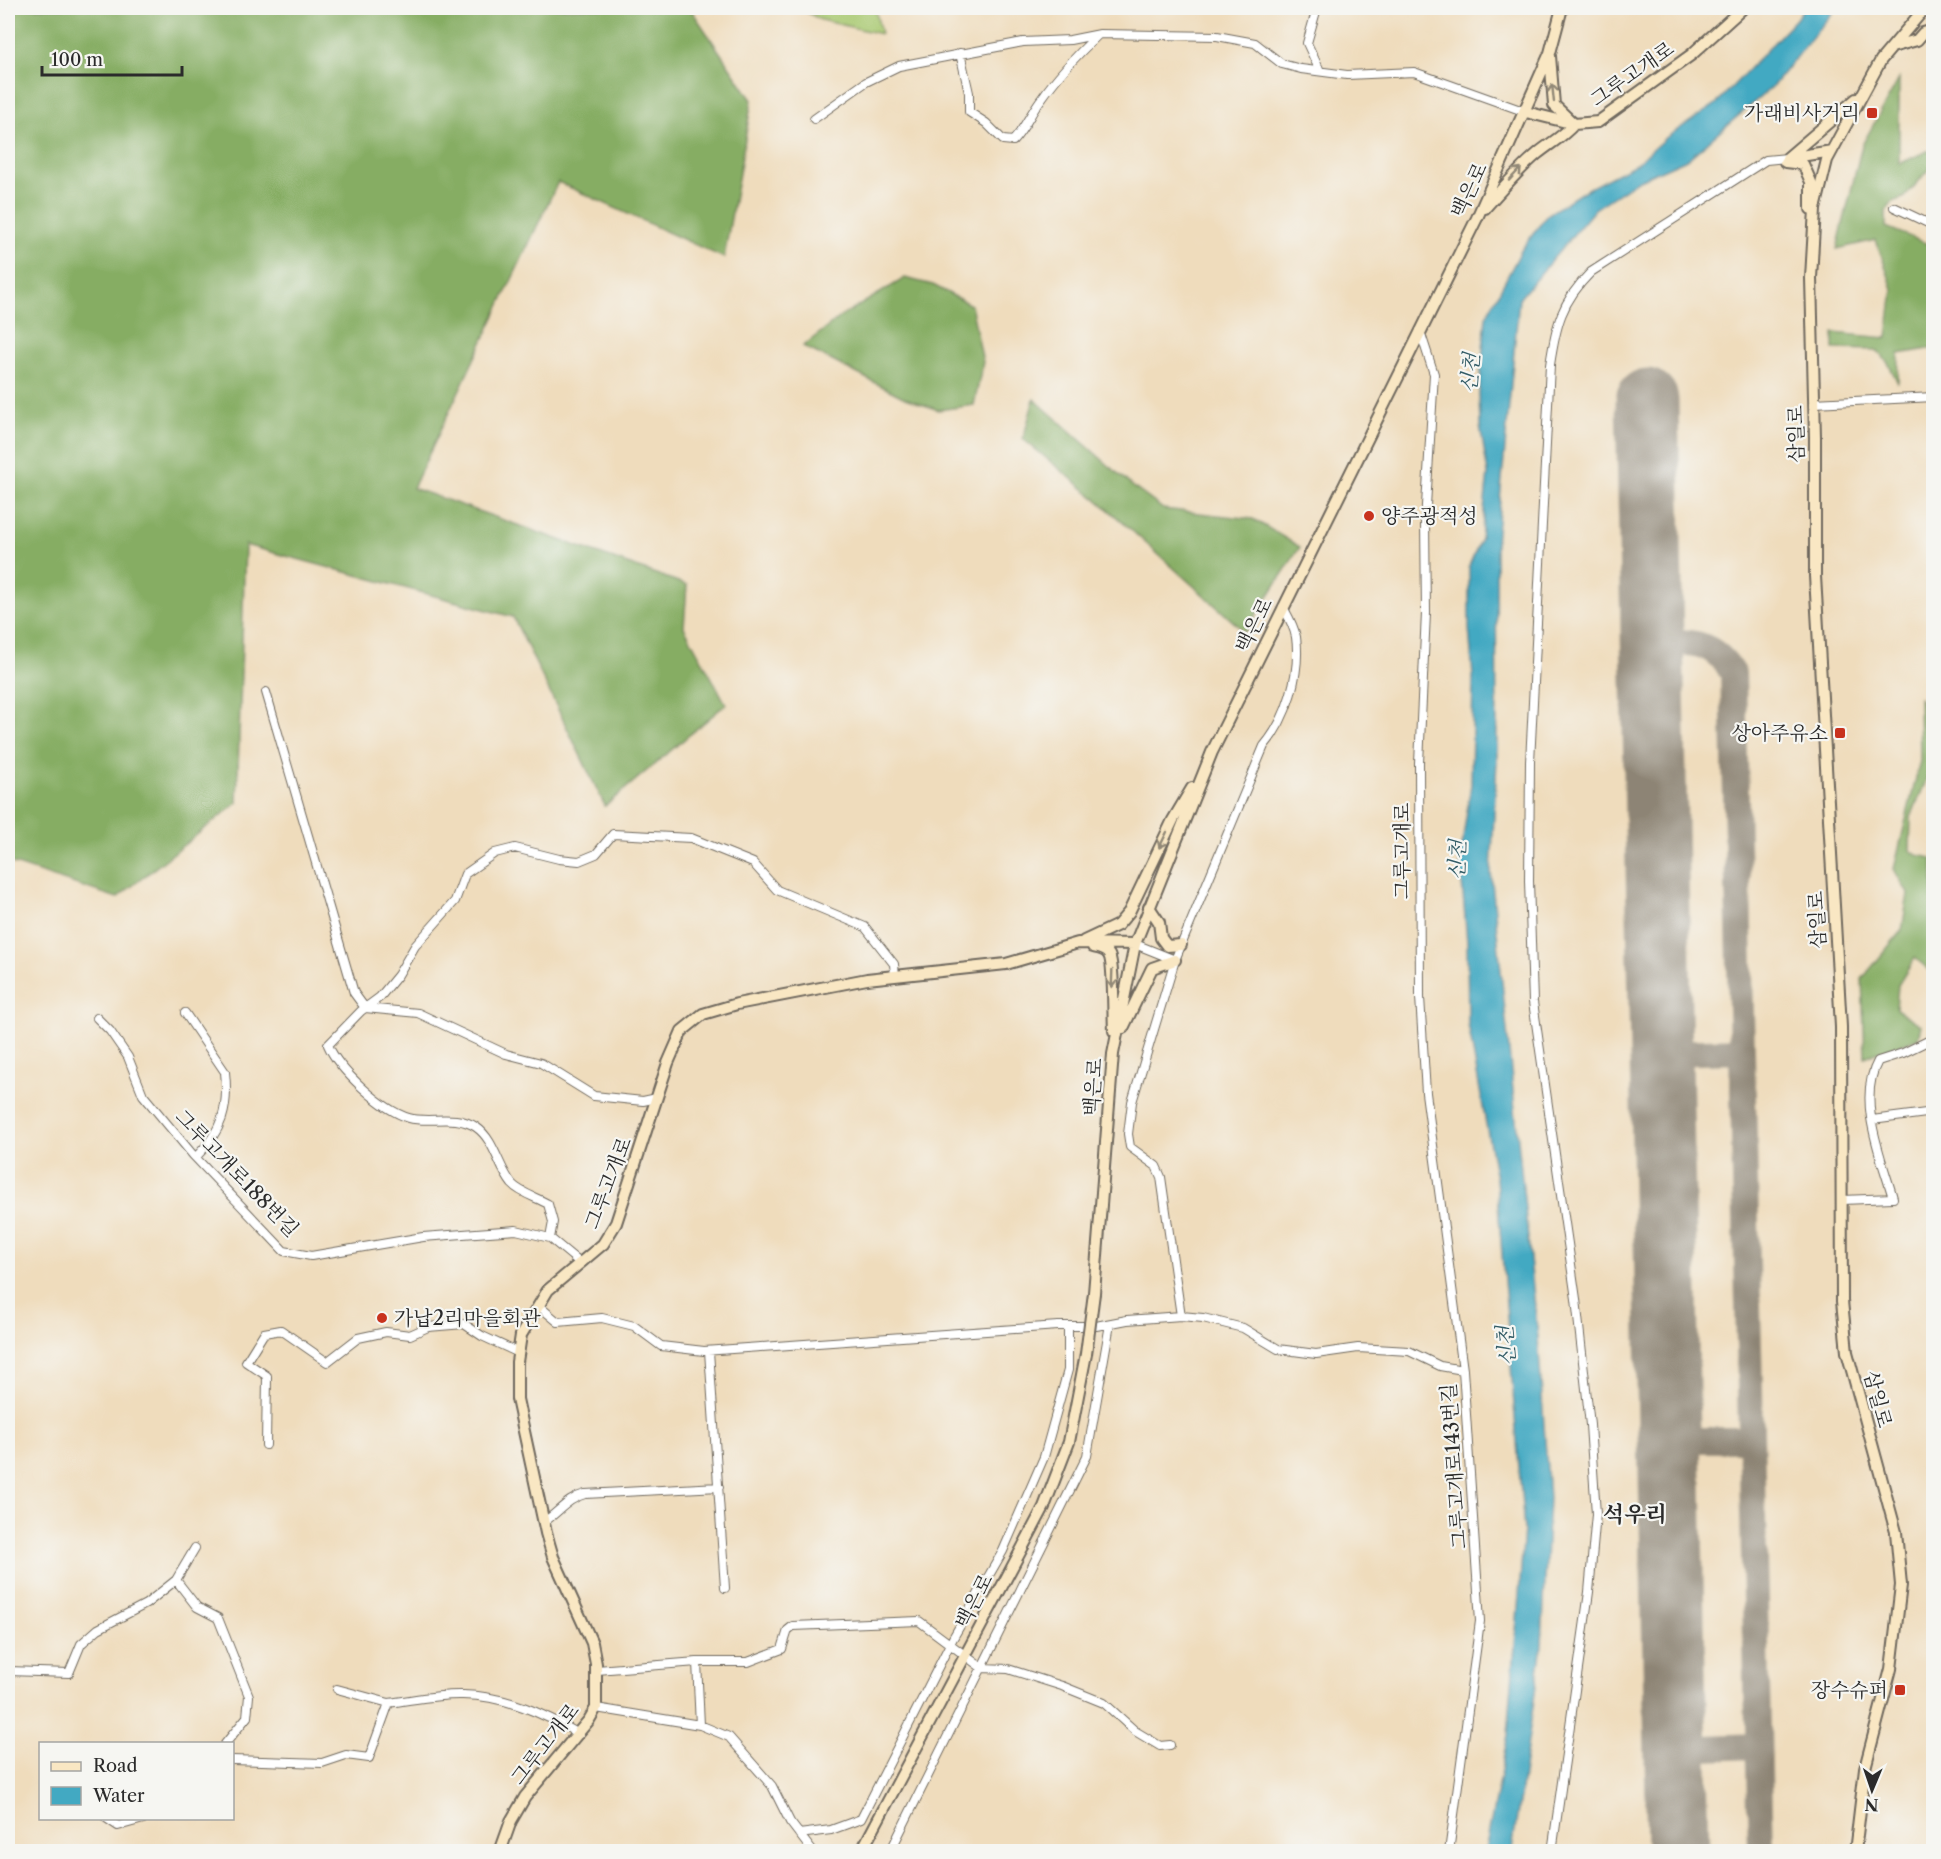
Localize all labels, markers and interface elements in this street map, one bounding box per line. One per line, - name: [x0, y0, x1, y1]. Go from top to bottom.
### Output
- street label: 그루고개로: [1586, 36, 1678, 112]
- scale bar: [42, 39, 182, 77]
- text: 100 m: [51, 49, 103, 71]
- one-way arrow: [1547, 84, 1558, 103]
- place label: 가래비사거리: [1744, 101, 1860, 125]
- marker: 가래비사거리: [1865, 106, 1879, 120]
- street label: 백은로: [1446, 159, 1492, 221]
- one-way arrow: [1508, 166, 1523, 181]
- water label: 신천: [1456, 350, 1484, 394]
- street label: 삼일로: [1783, 405, 1809, 463]
- place label: 양주광적성: [1381, 504, 1478, 528]
- marker: 양주광적성: [1362, 509, 1376, 523]
- street label: 백은로: [1231, 594, 1277, 656]
- place label: 상아주유소: [1731, 721, 1828, 745]
- marker: 상아주유소: [1833, 726, 1847, 740]
- street label: 그루고개로: [1390, 803, 1414, 899]
- one-way arrow: [1157, 831, 1168, 849]
- water label: 신천: [1444, 838, 1470, 881]
- street label: 삼일로: [1803, 890, 1831, 950]
- one-way arrow: [1107, 968, 1118, 988]
- street label: 백은로: [1079, 1057, 1107, 1117]
- street label: 그루고개로188번길: [170, 1104, 304, 1242]
- street label: 그루고개로: [579, 1134, 637, 1232]
- place label: 가납2리마을회관: [394, 1306, 541, 1330]
- marker: 가납2리마을회관: [375, 1311, 389, 1325]
- water label: 신천: [1492, 1323, 1520, 1367]
- street label: 삼일로: [1859, 1368, 1897, 1430]
- street label: 그루고개로143번길: [1436, 1382, 1472, 1550]
- district label: 석우리: [1603, 1501, 1667, 1528]
- street label: 백은로: [950, 1570, 998, 1632]
- place label: 장수슈퍼: [1811, 1678, 1888, 1702]
- marker: 장수슈퍼: [1893, 1683, 1907, 1697]
- street label: 그루고개로: [506, 1699, 584, 1789]
- legend: [39, 1742, 234, 1820]
- text: Road: [93, 1755, 138, 1777]
- north arrow: [1842, 1760, 1902, 1820]
- text: Water: [92, 1785, 145, 1807]
- text: N: [1864, 1795, 1879, 1815]

